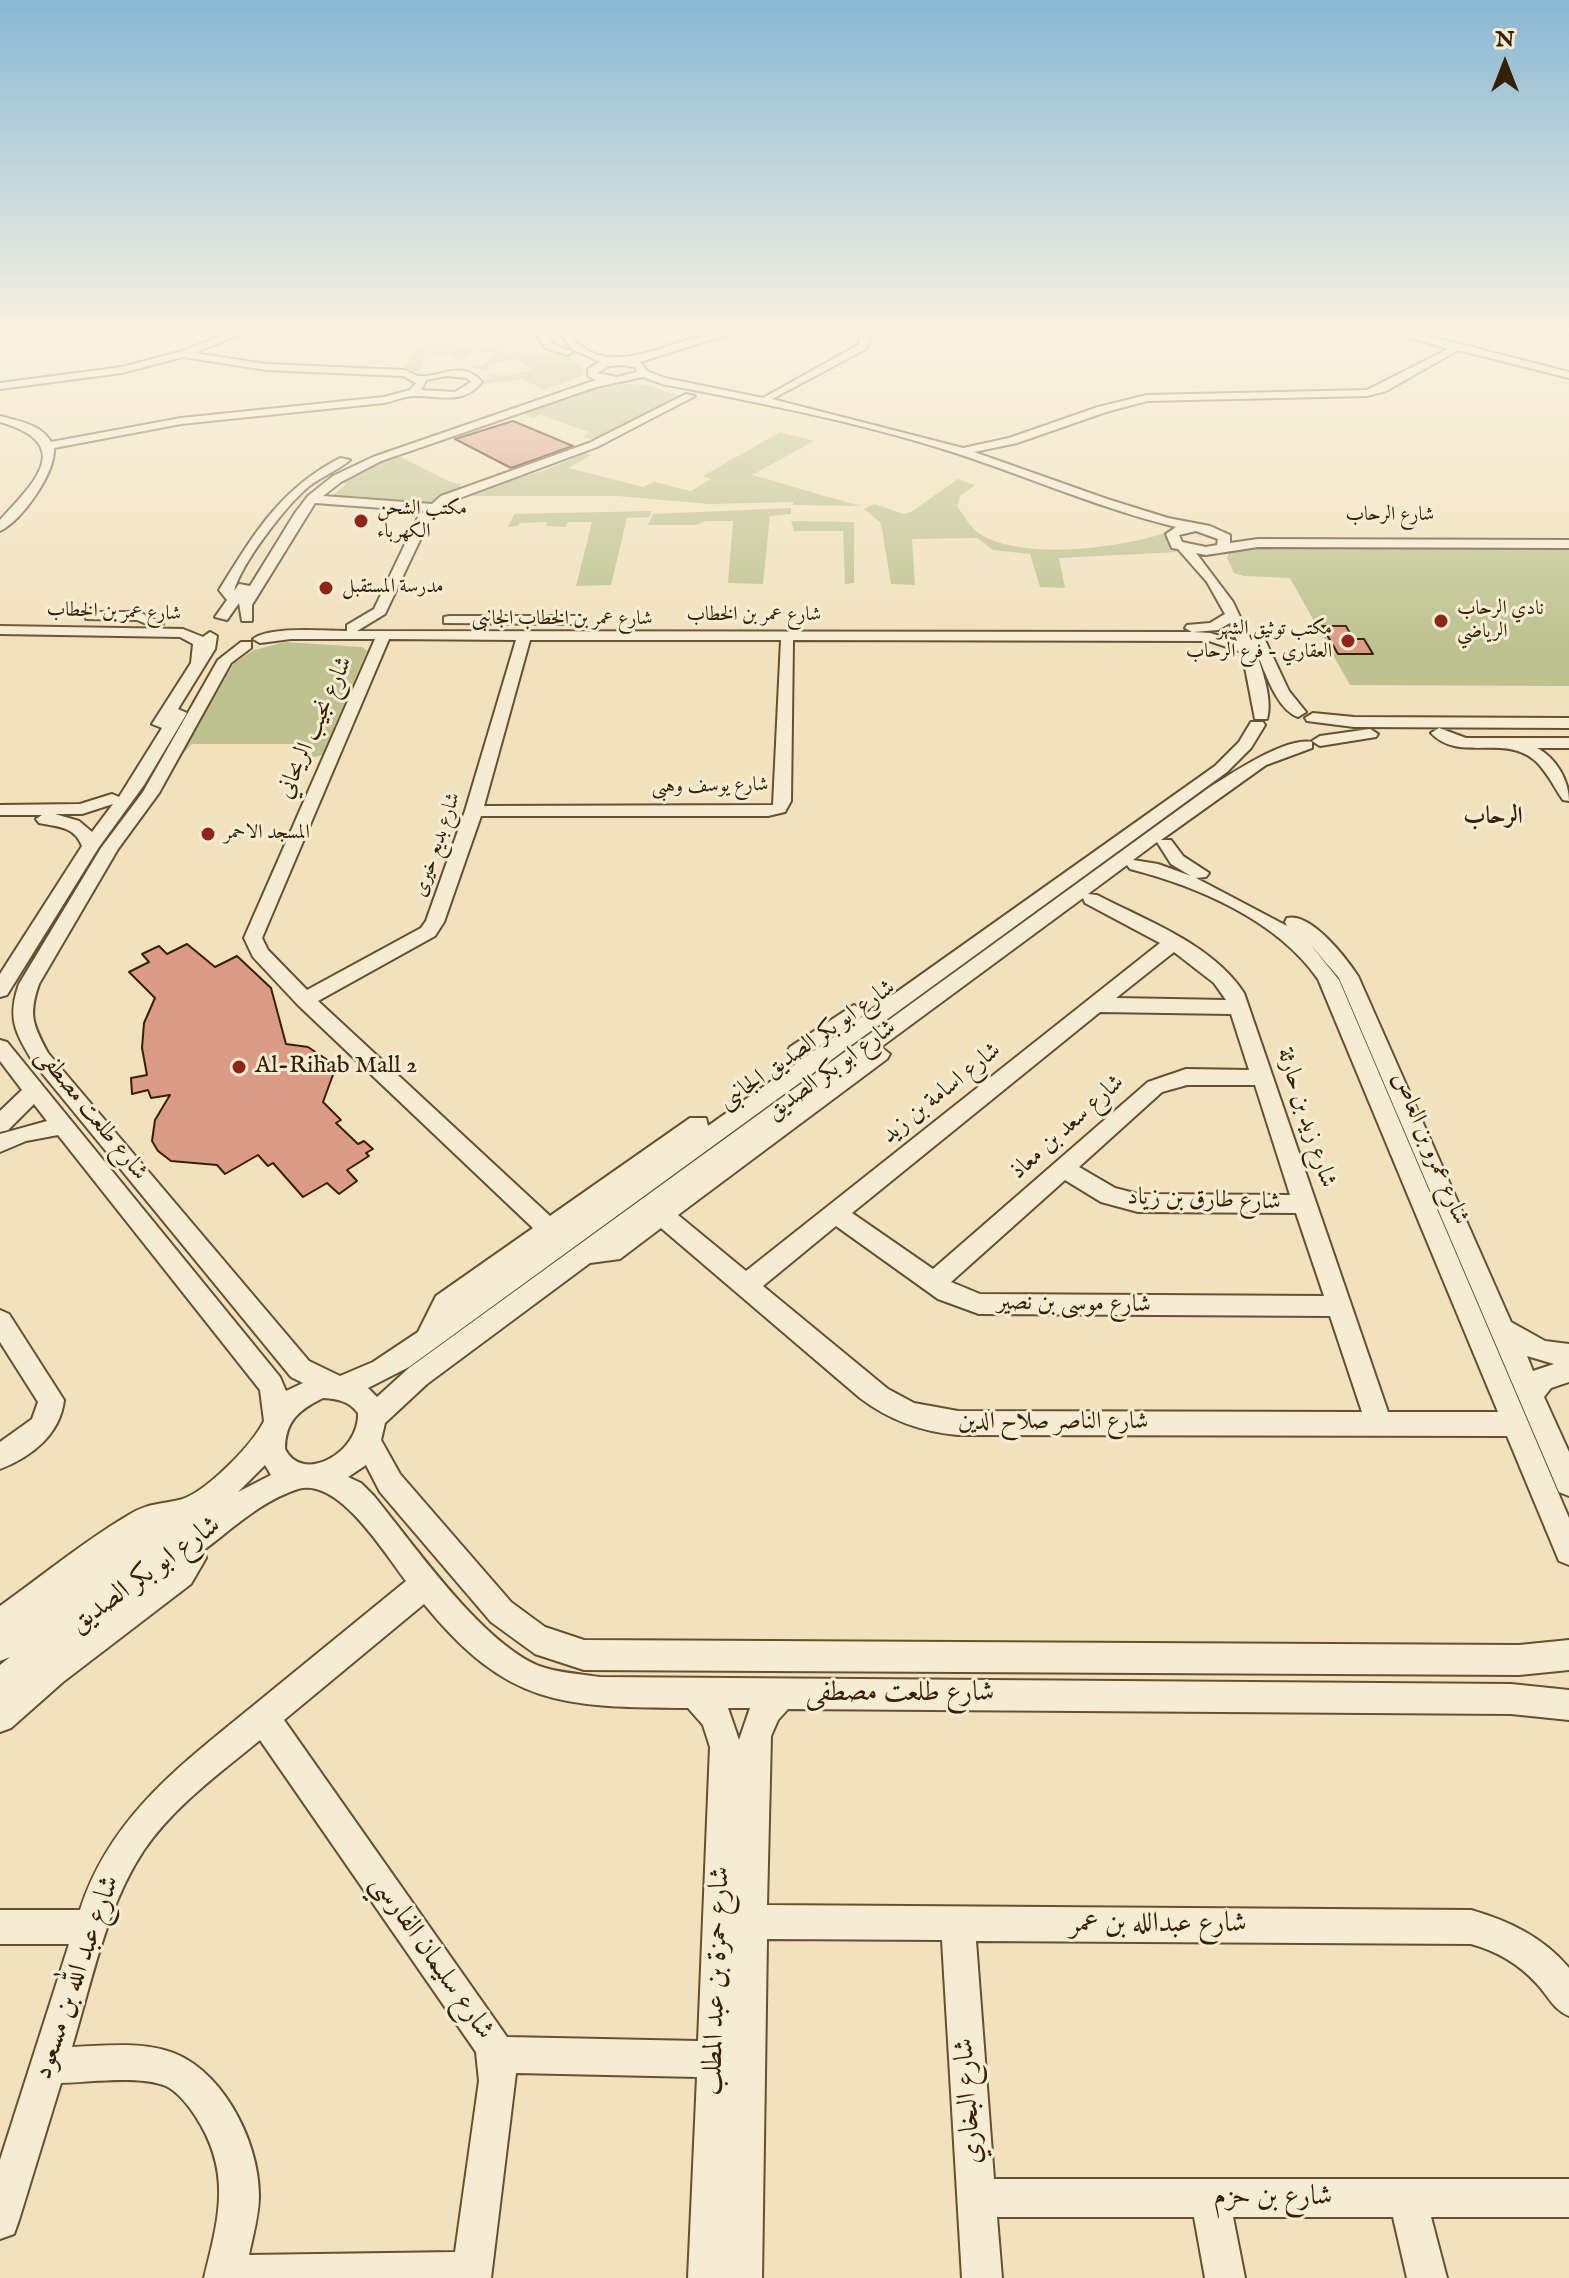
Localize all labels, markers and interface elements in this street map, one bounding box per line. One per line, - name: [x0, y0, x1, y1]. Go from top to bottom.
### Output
- north arrow: [1465, 24, 1545, 104]
- text: N: [1495, 26, 1515, 54]
- place label: مكتب الشحن الكهرباء: [377, 498, 467, 545]
- street label: شارع الرحاب: [1346, 504, 1434, 528]
- marker: مكتب الشحن الكهرباء: [352, 512, 370, 530]
- place label: مدرسة المستقبل: [342, 576, 443, 600]
- marker: مدرسة المستقبل: [317, 579, 335, 597]
- place label: نادي الرحاب الرياضي: [1457, 598, 1544, 645]
- street label: شارع عمر بن الخطاب: [46, 599, 182, 627]
- street label: شارع عمر بن الخطاب: [687, 604, 821, 628]
- street label: شارع عمر بن الخطاب الجانبى: [471, 608, 653, 632]
- marker: نادي الرحاب الرياضي: [1432, 612, 1450, 630]
- place label: مكتب توثيق الشهر العقاري - فرع الرحاب: [1186, 618, 1332, 665]
- marker: مكتب توثيق الشهر العقاري - فرع الرحاب: [1339, 632, 1357, 650]
- street label: شارع نجيب الريحاني: [272, 652, 360, 804]
- street label: شارع يوسف وهبى: [651, 774, 769, 800]
- street label: شارع بديع خيرى: [409, 790, 467, 900]
- district label: الرحاب: [1463, 804, 1523, 832]
- place label: المسجد الاحمر: [224, 822, 310, 846]
- marker: المسجد الاحمر: [199, 825, 217, 843]
- street label: شارع ابو بكر الصديق الجانبى: [714, 974, 902, 1118]
- street label: شارع ابو بكر الصديق: [762, 1014, 902, 1128]
- street label: شارع اسامة بن زيد: [876, 1037, 1008, 1151]
- street label: شارع طلعت مصطفى: [29, 1043, 153, 1187]
- street label: شارع زيد بن حارثة: [1269, 1044, 1341, 1192]
- place label: Al-Rihab Mall 2: [255, 1053, 417, 1081]
- marker: Al-Rihab Mall 2: [230, 1058, 248, 1076]
- street label: شارع عمرو بن العاص: [1384, 1068, 1474, 1230]
- street label: شارع سعد بن معاذ: [1005, 1069, 1131, 1187]
- street label: شارع طارق بن زياد: [1127, 1184, 1281, 1218]
- street label: شارع موسى بن نصير: [997, 1289, 1151, 1321]
- street label: شارع الناصر صلاح الدين: [958, 1409, 1148, 1437]
- street label: شارع ابو بكر الصديق: [64, 1510, 228, 1642]
- street label: شارع طلعت مصطفى: [806, 1677, 994, 1711]
- street label: شارع حمزة بن عبد المطلب: [697, 1866, 739, 2096]
- street label: شارع سليمان الفارسي: [362, 1869, 500, 2047]
- street label: شارع عبد الله بن مسعود: [27, 1872, 129, 2084]
- street label: شارع عبدالله بن عمر: [1069, 1908, 1247, 1942]
- street label: شارع البخاري: [949, 2037, 991, 2165]
- street label: شارع بن حزم: [1214, 2181, 1332, 2215]

